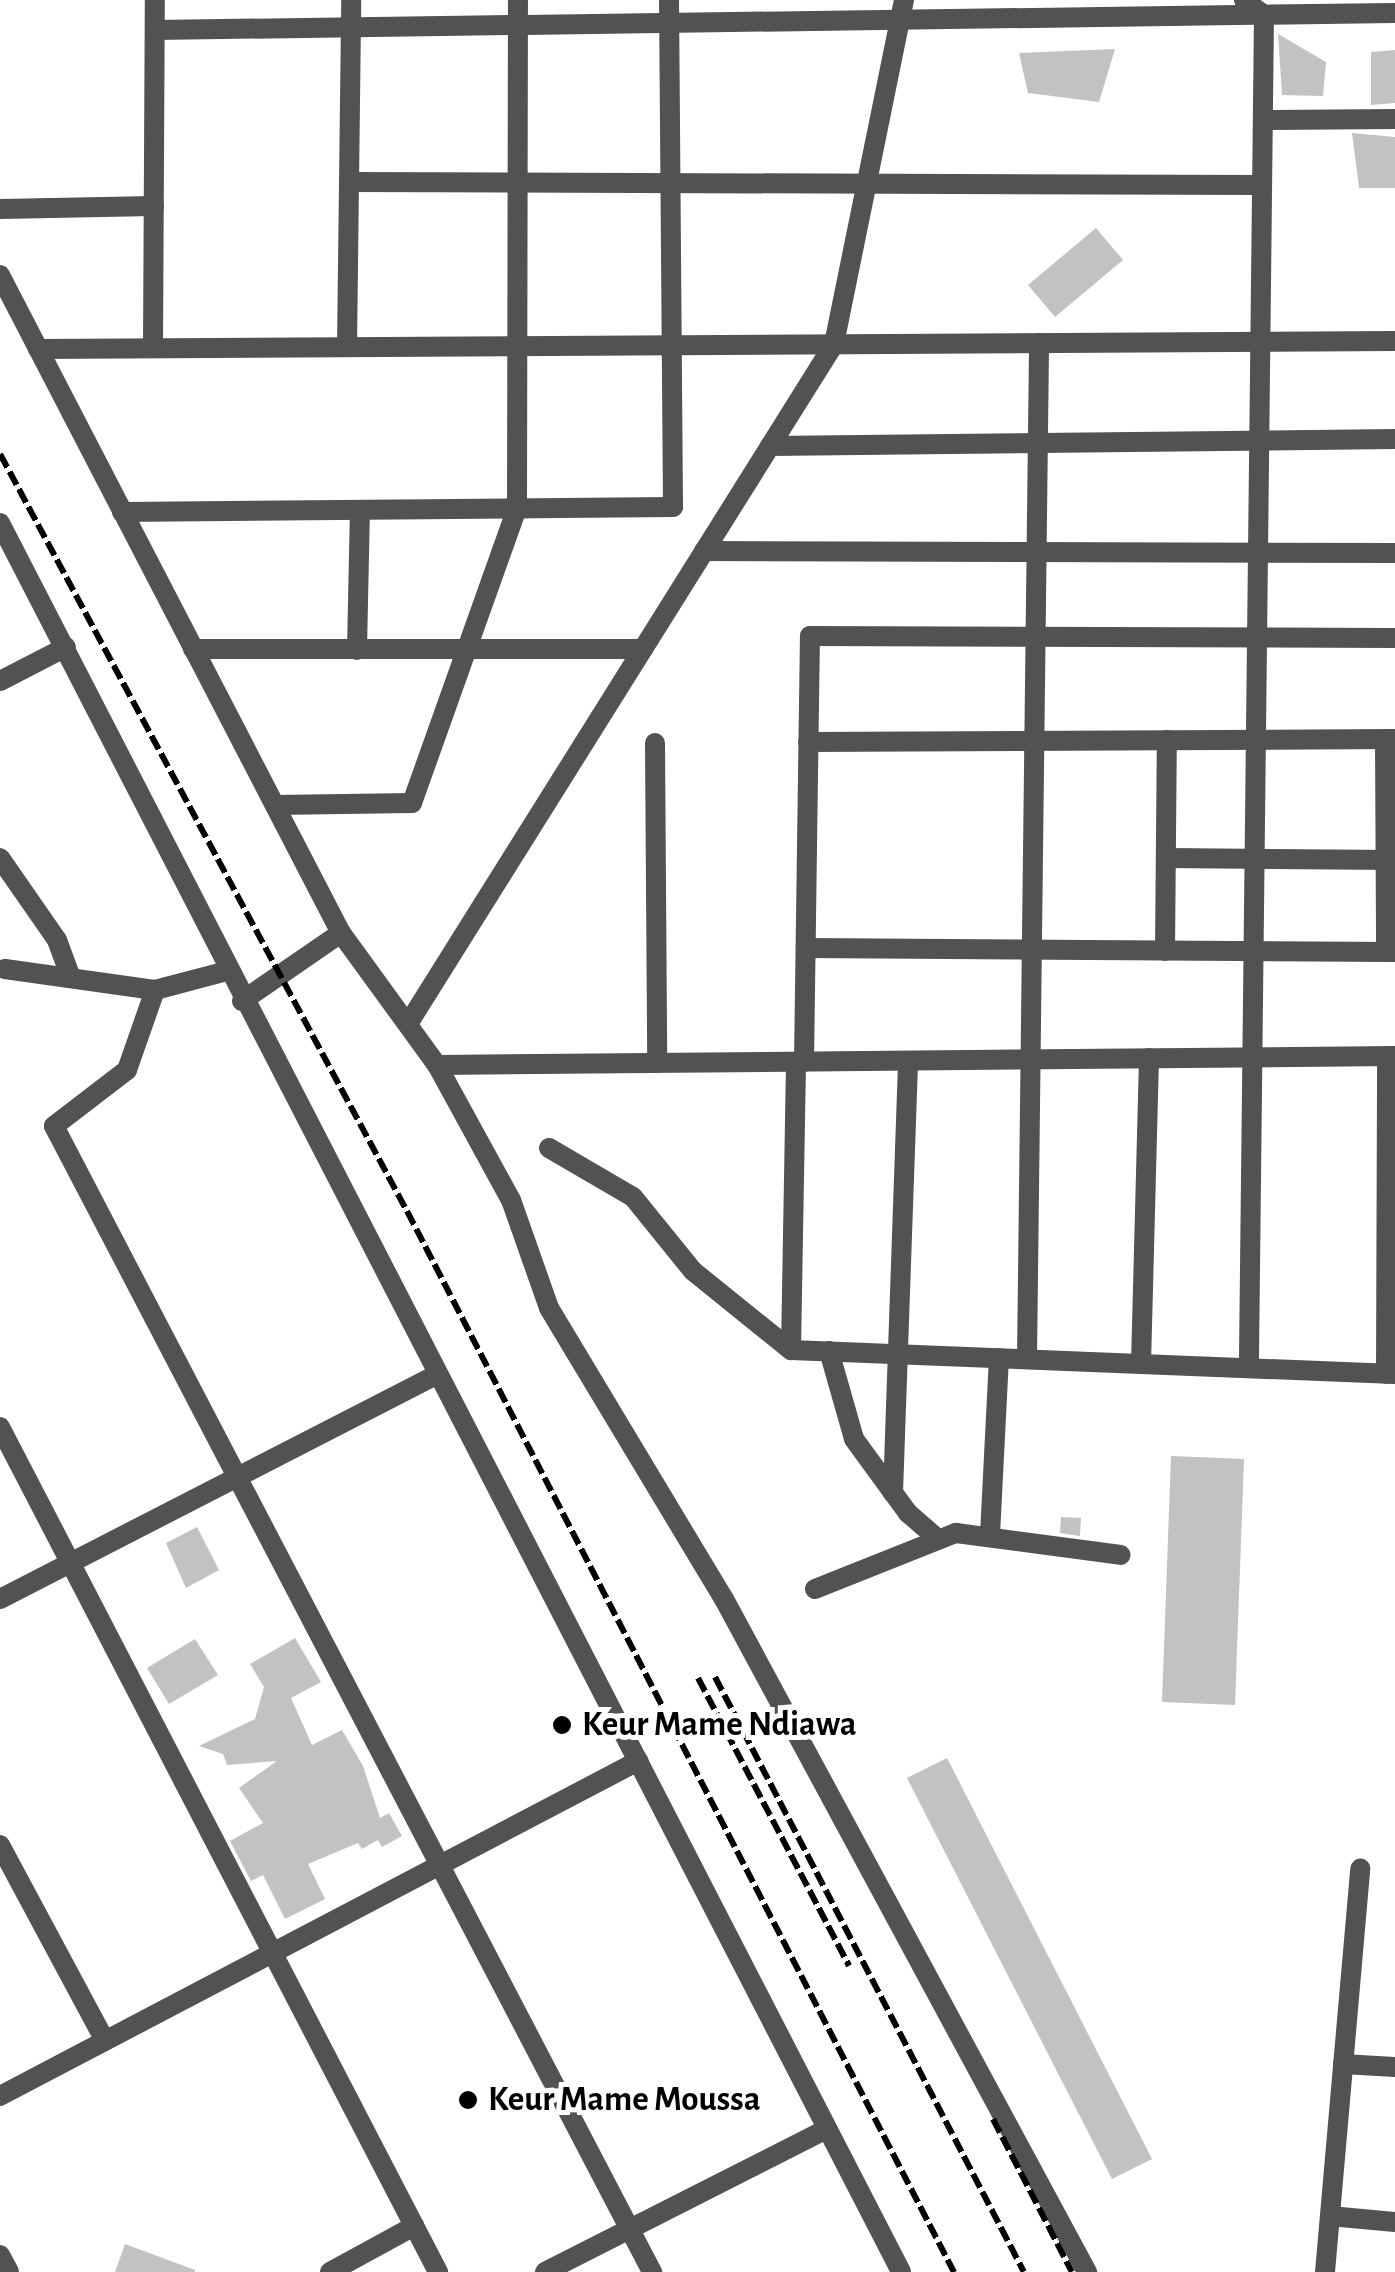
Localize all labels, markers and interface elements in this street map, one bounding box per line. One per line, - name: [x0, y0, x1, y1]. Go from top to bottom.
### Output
- place label: Keur Mame Ndiawa: [582, 1704, 857, 1746]
- marker: Keur Mame Ndiawa: [551, 1714, 573, 1736]
- place label: Keur Mame Moussa: [488, 2079, 761, 2121]
- marker: Keur Mame Moussa: [457, 2089, 479, 2111]

